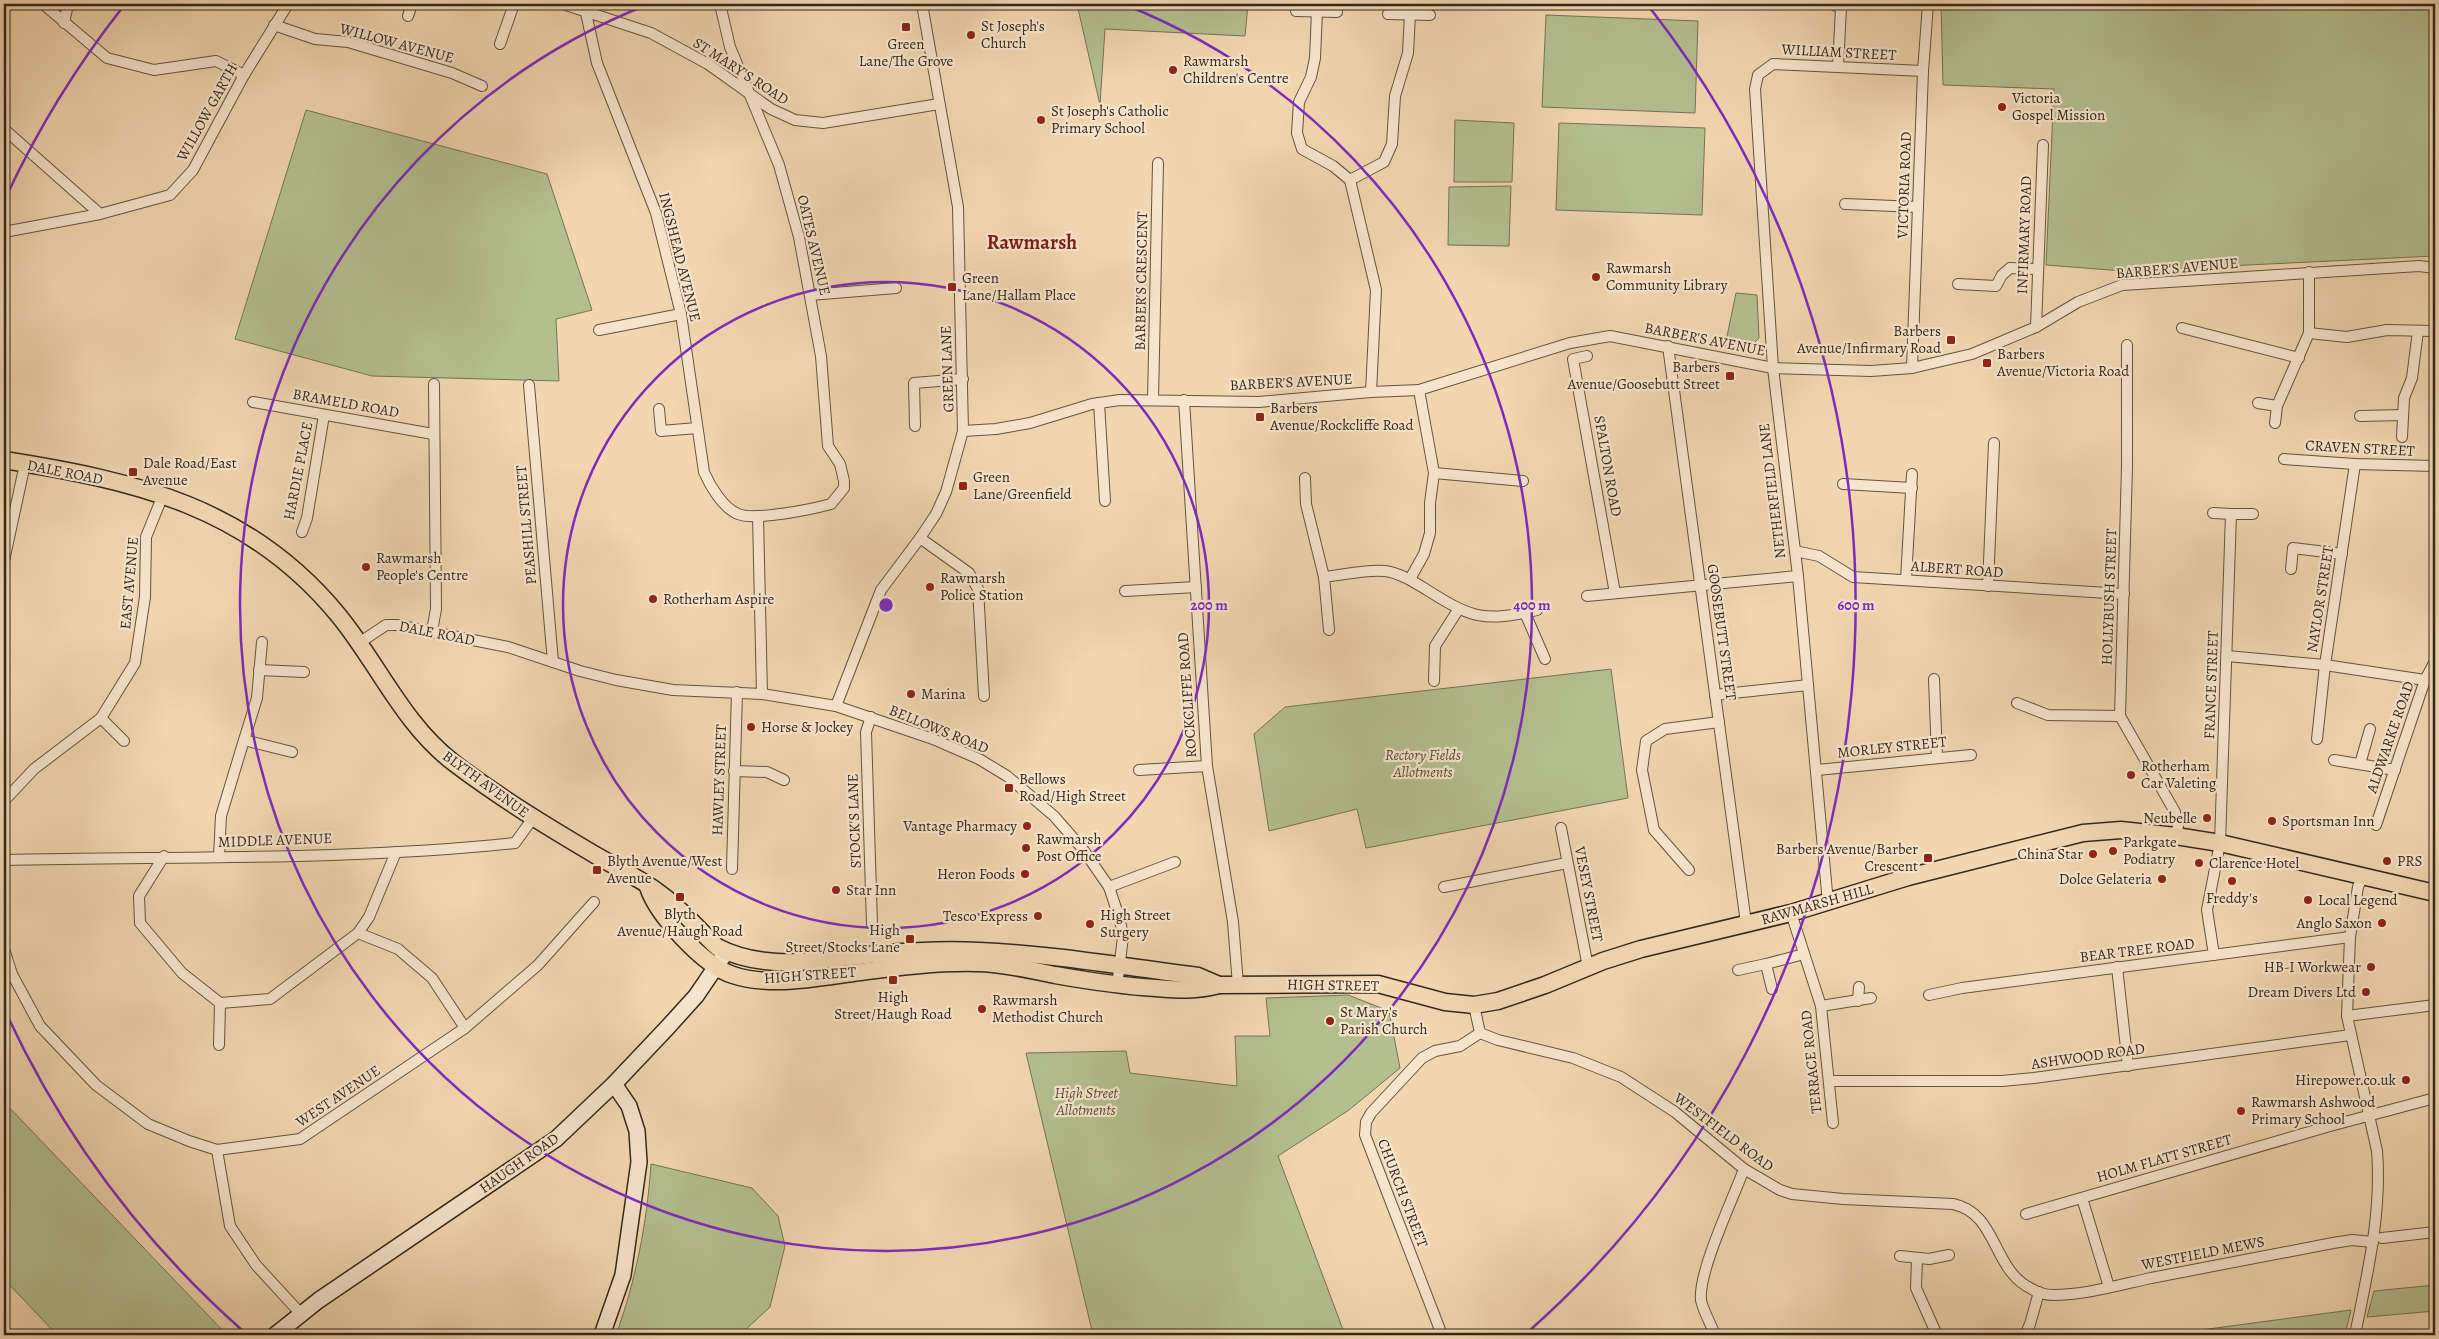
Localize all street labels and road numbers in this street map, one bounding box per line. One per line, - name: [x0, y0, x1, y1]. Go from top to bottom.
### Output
- street label: WILLOW AVENUE: [337, 18, 456, 68]
- street label: ST MARY'S ROAD: [689, 33, 793, 109]
- street label: WILLIAM STREET: [1780, 39, 1898, 65]
- street label: WILLOW GARTH: [171, 60, 242, 165]
- street label: VICTORIA ROAD: [1892, 131, 1916, 240]
- street label: INFIRMARY ROAD: [2012, 175, 2036, 295]
- street label: INGSHEAD AVENUE: [654, 190, 706, 324]
- street label: OATES AVENUE: [793, 193, 835, 297]
- street label: BARBER'S CRESCENT: [1130, 210, 1152, 351]
- street label: BARBER'S AVENUE: [2115, 253, 2239, 283]
- street label: BARBER'S AVENUE: [1643, 317, 1767, 361]
- street label: GREEN LANE: [935, 325, 959, 413]
- street label: BARBER'S AVENUE: [1229, 369, 1353, 395]
- street label: BRAMELD ROAD: [291, 384, 401, 422]
- street label: SPALTON ROAD: [1589, 414, 1627, 518]
- street label: HARDIE PLACE: [279, 420, 317, 522]
- street label: NETHERFIELD LANE: [1754, 422, 1790, 560]
- street label: CRAVEN STREET: [2305, 435, 2416, 461]
- street label: DALE ROAD: [25, 455, 105, 489]
- street label: PEASHILL STREET: [511, 464, 541, 585]
- street label: HOLLYBUSH STREET: [2097, 528, 2121, 666]
- street label: EAST AVENUE: [115, 536, 143, 630]
- street label: NAYLOR STREET: [2302, 543, 2338, 654]
- street label: ALBERT ROAD: [1909, 556, 2004, 582]
- street label: GOOSEBUTT STREET: [1703, 563, 1742, 702]
- street label: DALE ROAD: [397, 616, 477, 650]
- street label: FRANCE STREET: [2199, 629, 2223, 740]
- street label: ROCKCLIFFE ROAD: [1173, 632, 1201, 758]
- street label: ALDWARKE ROAD: [2361, 678, 2419, 797]
- street label: BELLOWS ROAD: [886, 700, 992, 758]
- street label: HAWLEY STREET: [707, 723, 731, 836]
- street label: MORLEY STREET: [1836, 731, 1949, 763]
- street label: BLYTH AVENUE: [439, 746, 533, 822]
- street label: STOCK'S LANE: [842, 773, 866, 869]
- street label: MIDDLE AVENUE: [217, 828, 333, 852]
- street label: VESEY STREET: [1570, 844, 1608, 944]
- street label: RAWMARSH HILL: [1759, 878, 1876, 930]
- street label: BEAR TREE ROAD: [2079, 933, 2195, 967]
- street label: HIGH STREET: [763, 962, 858, 988]
- street label: HIGH STREET: [1287, 974, 1380, 996]
- street label: TERRACE ROAD: [1796, 1009, 1826, 1115]
- street label: ASHWOOD ROAD: [2029, 1038, 2146, 1074]
- street label: WEST AVENUE: [291, 1060, 384, 1132]
- street label: WESTFIELD ROAD: [1669, 1087, 1778, 1176]
- street label: HAUGH ROAD: [475, 1128, 563, 1198]
- street label: HOLM FLATT STREET: [2094, 1129, 2235, 1187]
- street label: CHURCH STREET: [1373, 1136, 1433, 1251]
- street label: WESTFIELD MEWS: [2139, 1231, 2266, 1275]

